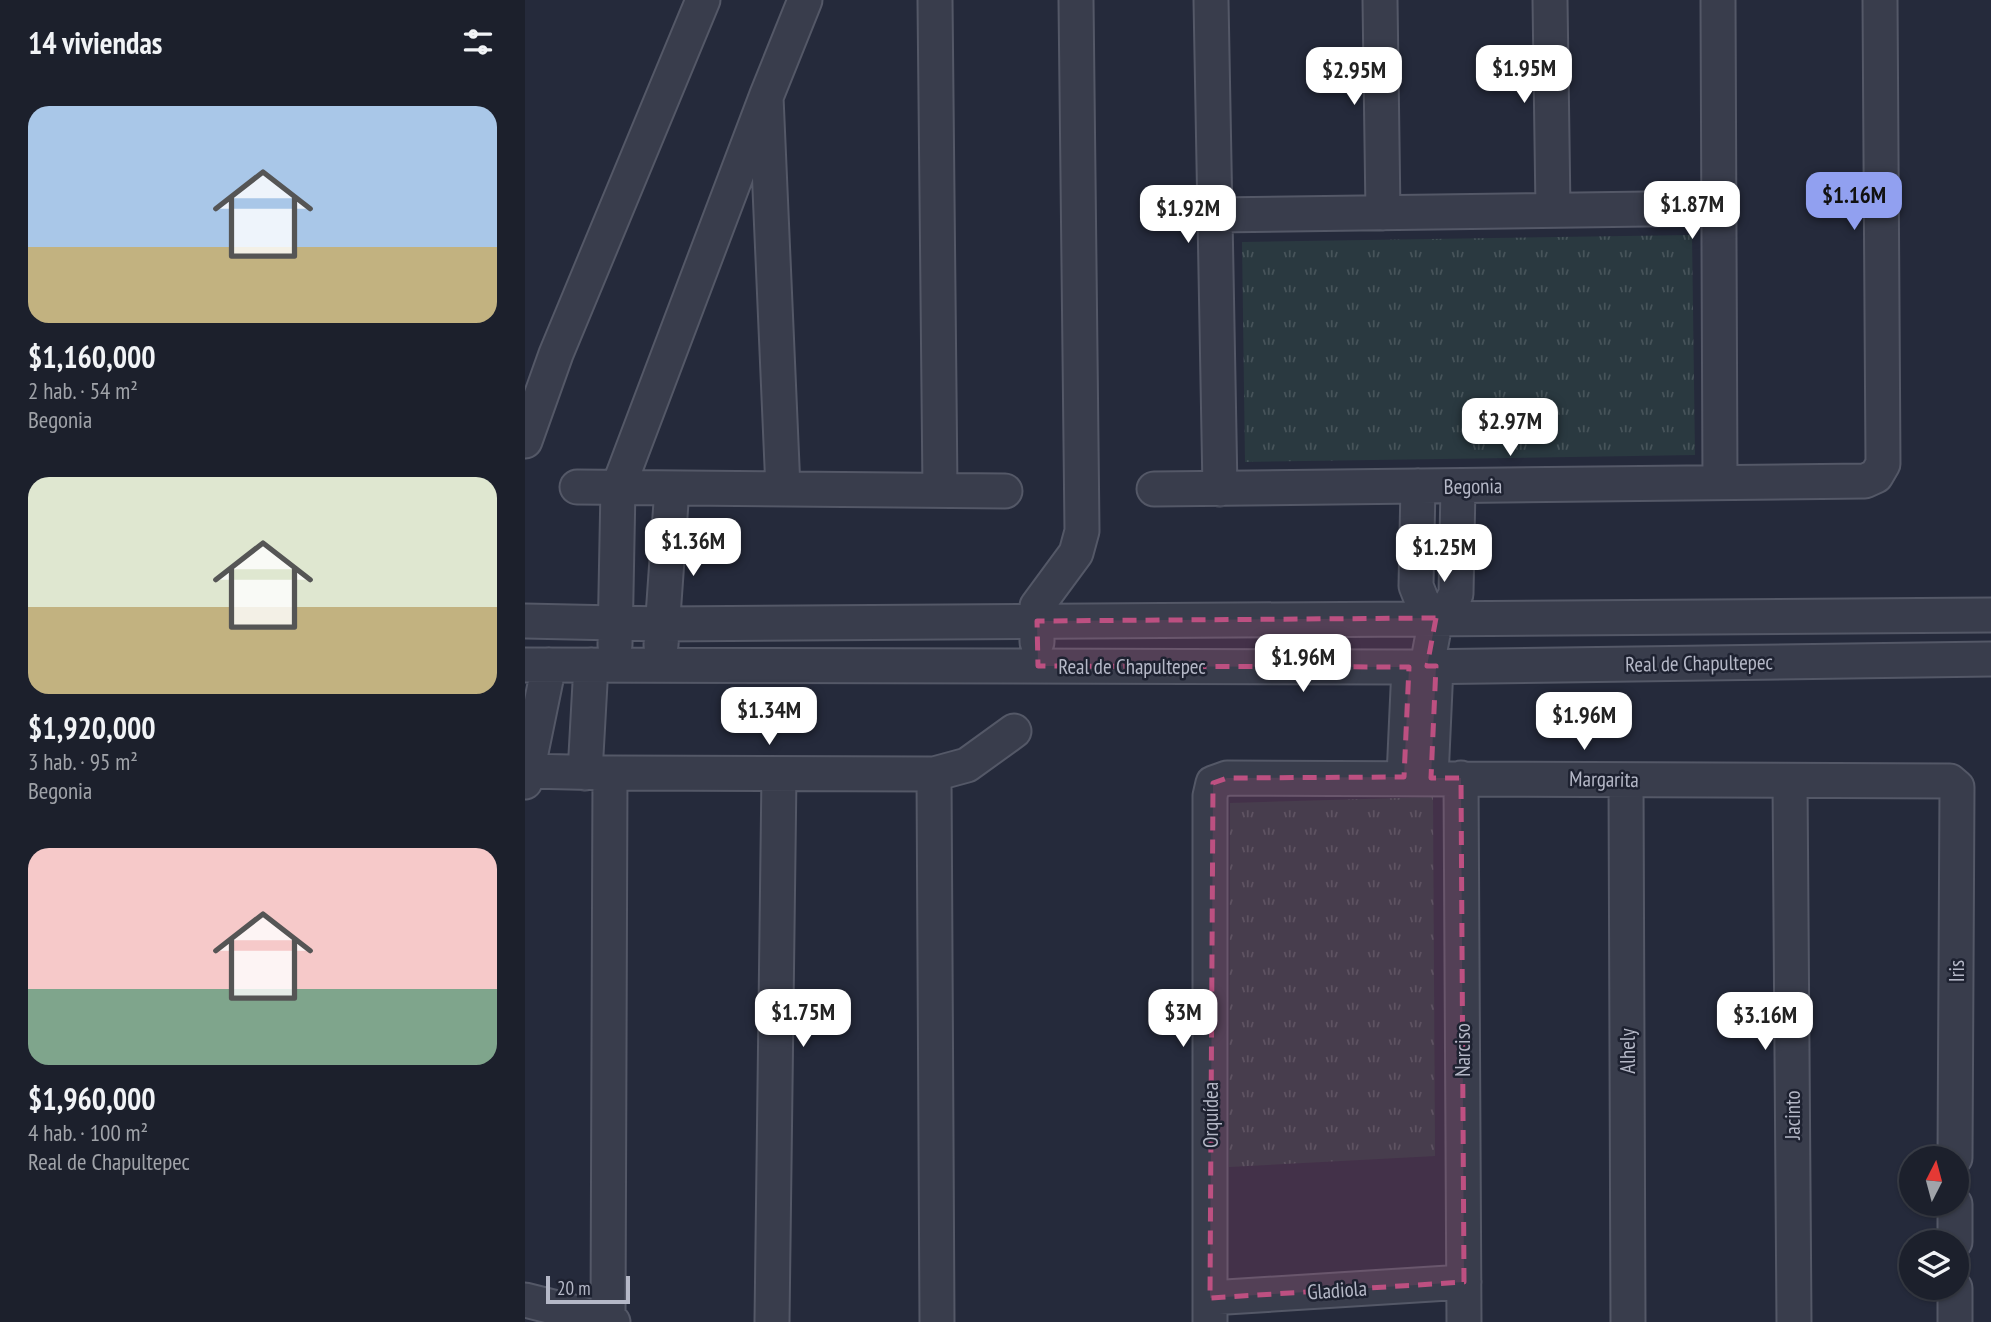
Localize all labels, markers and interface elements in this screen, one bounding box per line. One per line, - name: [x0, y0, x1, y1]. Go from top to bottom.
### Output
- text: 14 viviendas: [28, 23, 162, 62]
- icon: filters: [459, 23, 497, 61]
- pin: $1.95M: [1467, 46, 1581, 105]
- pin: $2.95M: [1297, 48, 1411, 107]
- text: $1.95M: [1492, 53, 1556, 82]
- text: $2.95M: [1322, 55, 1386, 84]
- icon: home: [200, 151, 326, 277]
- pin: $1.16M: [1797, 173, 1911, 232]
- text: $1.16M: [1822, 180, 1886, 209]
- pin: $1.87M: [1635, 182, 1749, 241]
- pin: $1.92M: [1131, 186, 1245, 245]
- text: $1.87M: [1660, 189, 1724, 218]
- text: $1.92M: [1156, 193, 1220, 222]
- text: $1,160,000: [28, 337, 156, 376]
- text: 2 hab. · 54 m²: [28, 376, 138, 405]
- pin: $2.97M: [1453, 398, 1567, 458]
- text: Begonia: [28, 405, 92, 434]
- text: $2.97M: [1478, 406, 1542, 435]
- street label: Begonia: [1443, 472, 1503, 500]
- pin: $1.36M: [636, 518, 750, 578]
- icon: home: [200, 522, 326, 648]
- pin: $1.25M: [1387, 524, 1501, 584]
- text: $1.36M: [661, 526, 725, 555]
- text: $1.25M: [1412, 532, 1476, 561]
- pin: $1.96M: [1246, 634, 1360, 694]
- text: $1.96M: [1271, 642, 1335, 671]
- street label: Real de Chapultepec: [1625, 648, 1774, 678]
- street label: Real de Chapultepec: [1058, 653, 1206, 680]
- pin: $1.34M: [712, 688, 826, 747]
- pin: $1.96M: [1527, 692, 1641, 752]
- text: $1.34M: [737, 695, 801, 724]
- text: $1.96M: [1552, 700, 1616, 729]
- text: $1,920,000: [28, 708, 156, 747]
- text: 3 hab. · 95 m²: [28, 747, 138, 776]
- street label: Margarita: [1569, 765, 1639, 793]
- text: Begonia: [28, 776, 92, 805]
- icon: home: [200, 893, 326, 1019]
- street label: Iris: [1943, 960, 1970, 982]
- pin: $1.75M: [746, 990, 860, 1049]
- pin: $3M: [1149, 990, 1217, 1049]
- pin: $3.16M: [1708, 992, 1822, 1052]
- text: $1.75M: [771, 997, 835, 1026]
- text: $3M: [1164, 997, 1202, 1026]
- text: $3.16M: [1733, 1000, 1797, 1029]
- street label: Narciso: [1449, 1023, 1476, 1077]
- street label: Alhely: [1614, 1028, 1641, 1074]
- text: $1,960,000: [28, 1079, 156, 1118]
- street label: Orquídea: [1197, 1082, 1224, 1148]
- street label: Jacinto: [1779, 1090, 1806, 1141]
- text: 4 hab. · 100 m²: [28, 1118, 148, 1147]
- north arrow: [1899, 1146, 1969, 1216]
- map controls: [1899, 1146, 1969, 1300]
- text: Real de Chapultepec: [28, 1147, 190, 1176]
- button: layers: [1899, 1230, 1969, 1300]
- scale bar: [546, 1273, 630, 1305]
- street label: Gladiola: [1306, 1274, 1368, 1306]
- text: 20 m: [557, 1276, 591, 1300]

